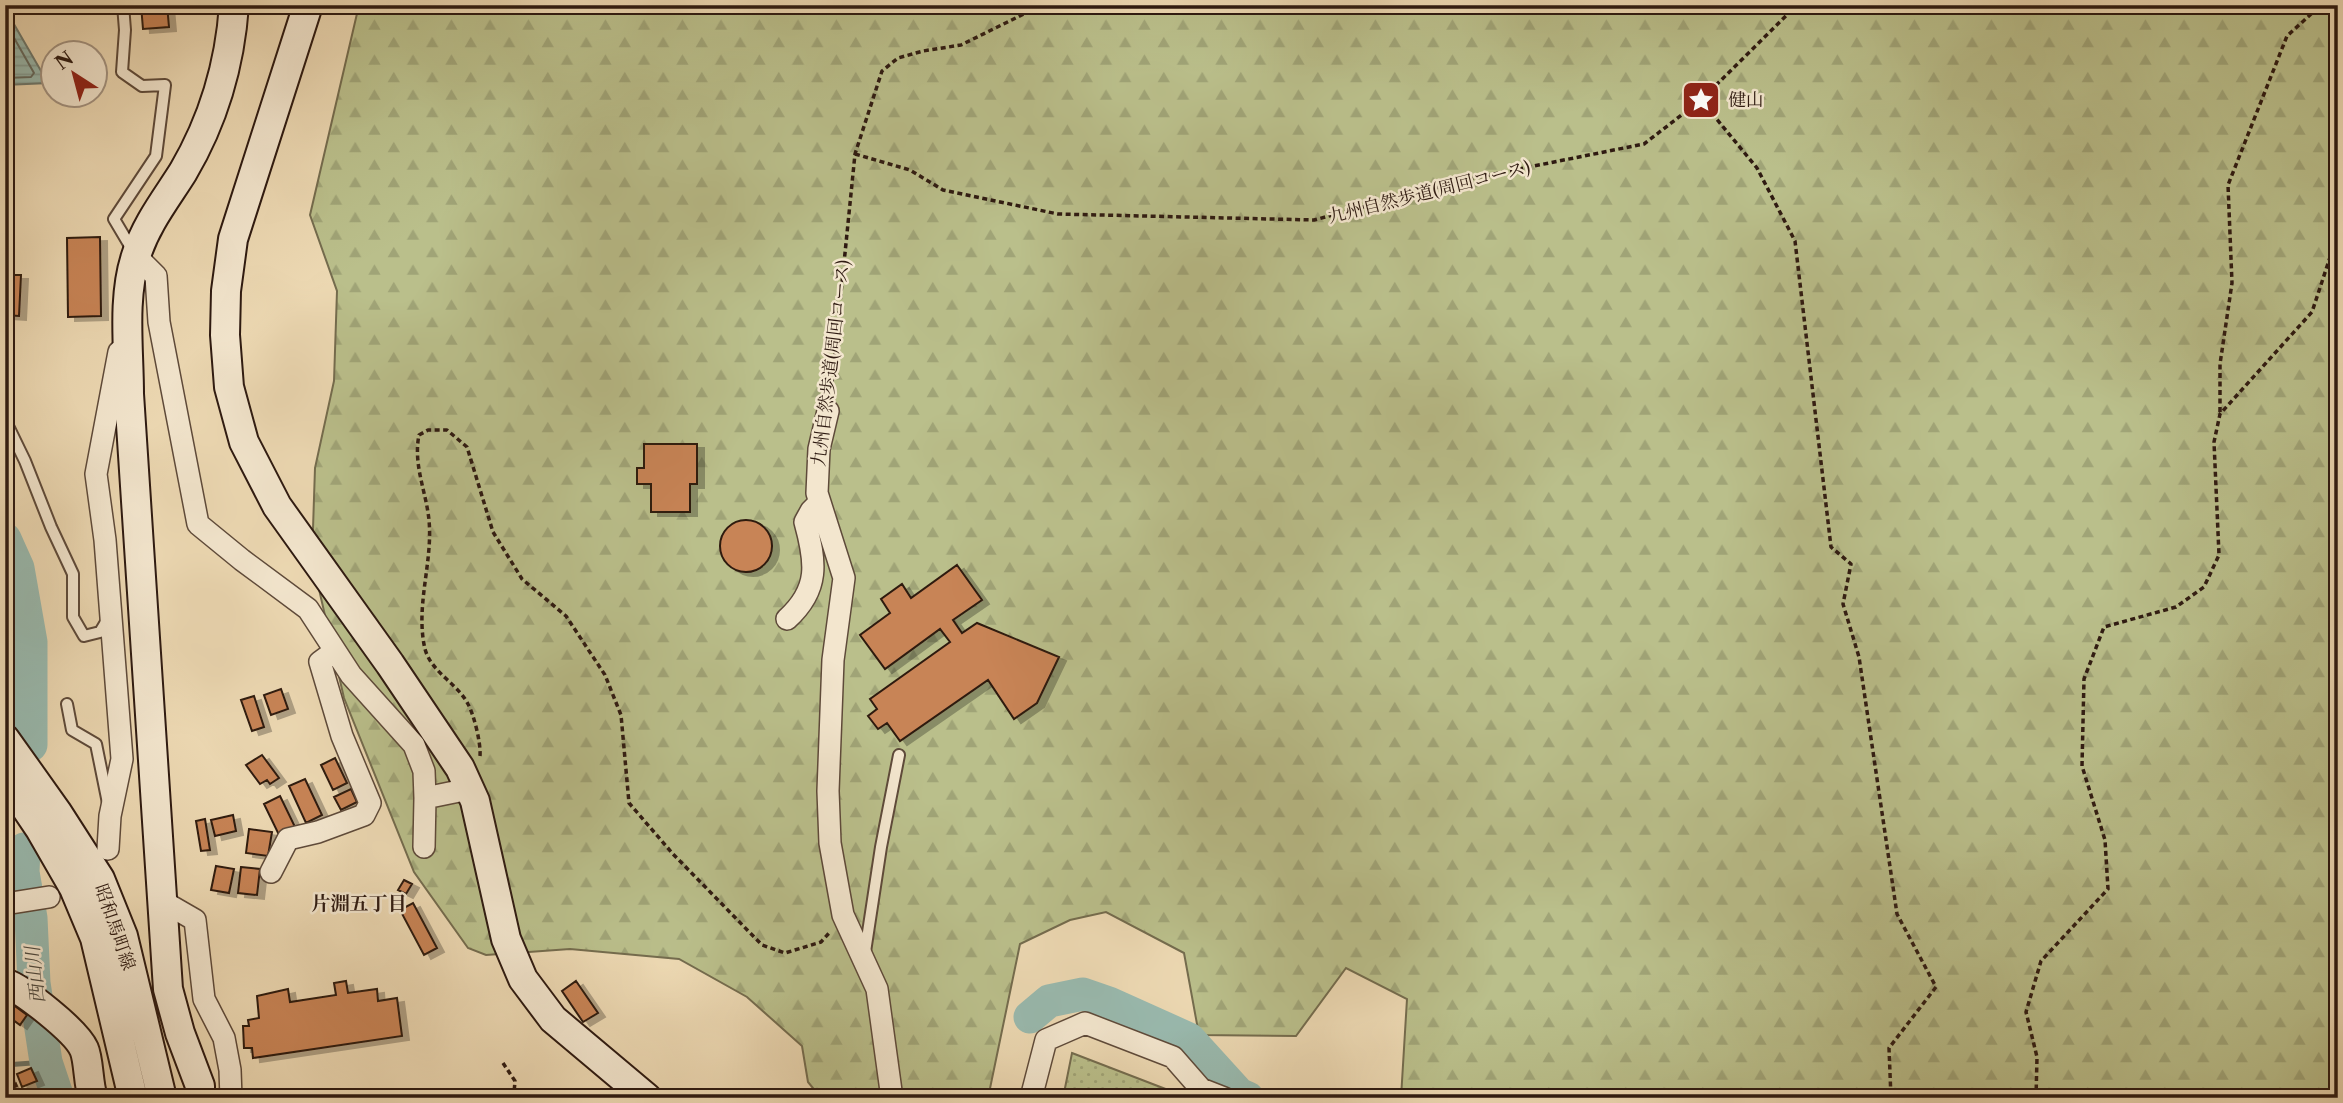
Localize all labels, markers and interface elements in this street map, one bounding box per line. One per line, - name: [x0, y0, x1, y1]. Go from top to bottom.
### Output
- north arrow: [38, 38, 108, 108]
- text: N: [51, 46, 78, 75]
- place icon: 健山: [1680, 79, 1722, 121]
- place label: 健山: [1728, 89, 1764, 111]
- street label: 九州自然歩道(周回コース): [1325, 156, 1533, 228]
- street label: 九州自然歩道(周回コース): [807, 258, 855, 468]
- street label: 昭和馬町線: [90, 881, 140, 973]
- district label: 片淵五丁目: [311, 892, 407, 915]
- water label: 西山川: [20, 943, 49, 1005]

